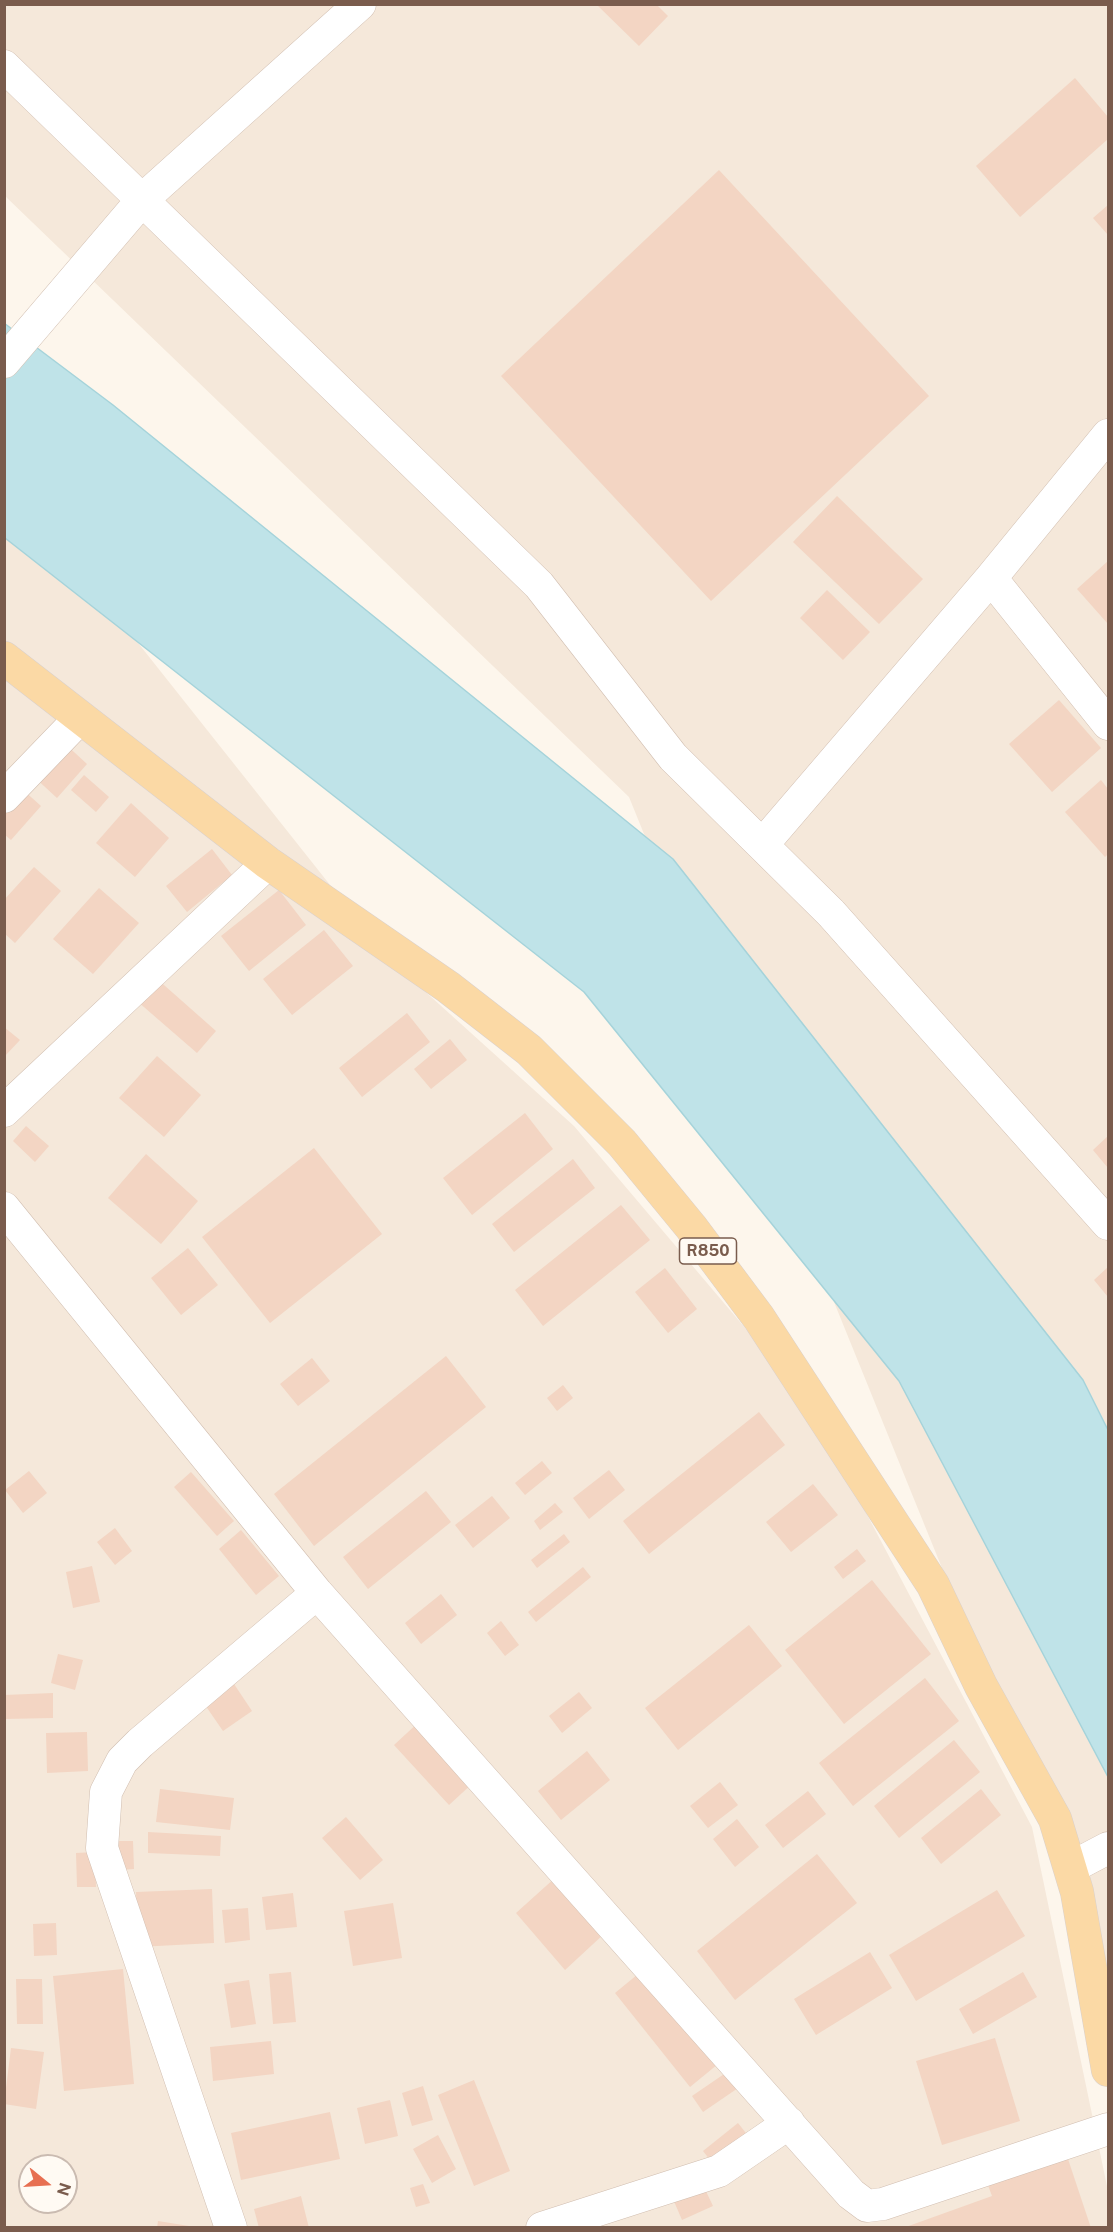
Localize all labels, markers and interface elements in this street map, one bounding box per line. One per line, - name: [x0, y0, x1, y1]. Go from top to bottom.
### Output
- road number: R850: [680, 1238, 736, 1264]
- north arrow: [18, 2154, 78, 2214]
- text: N: [53, 2180, 75, 2198]

